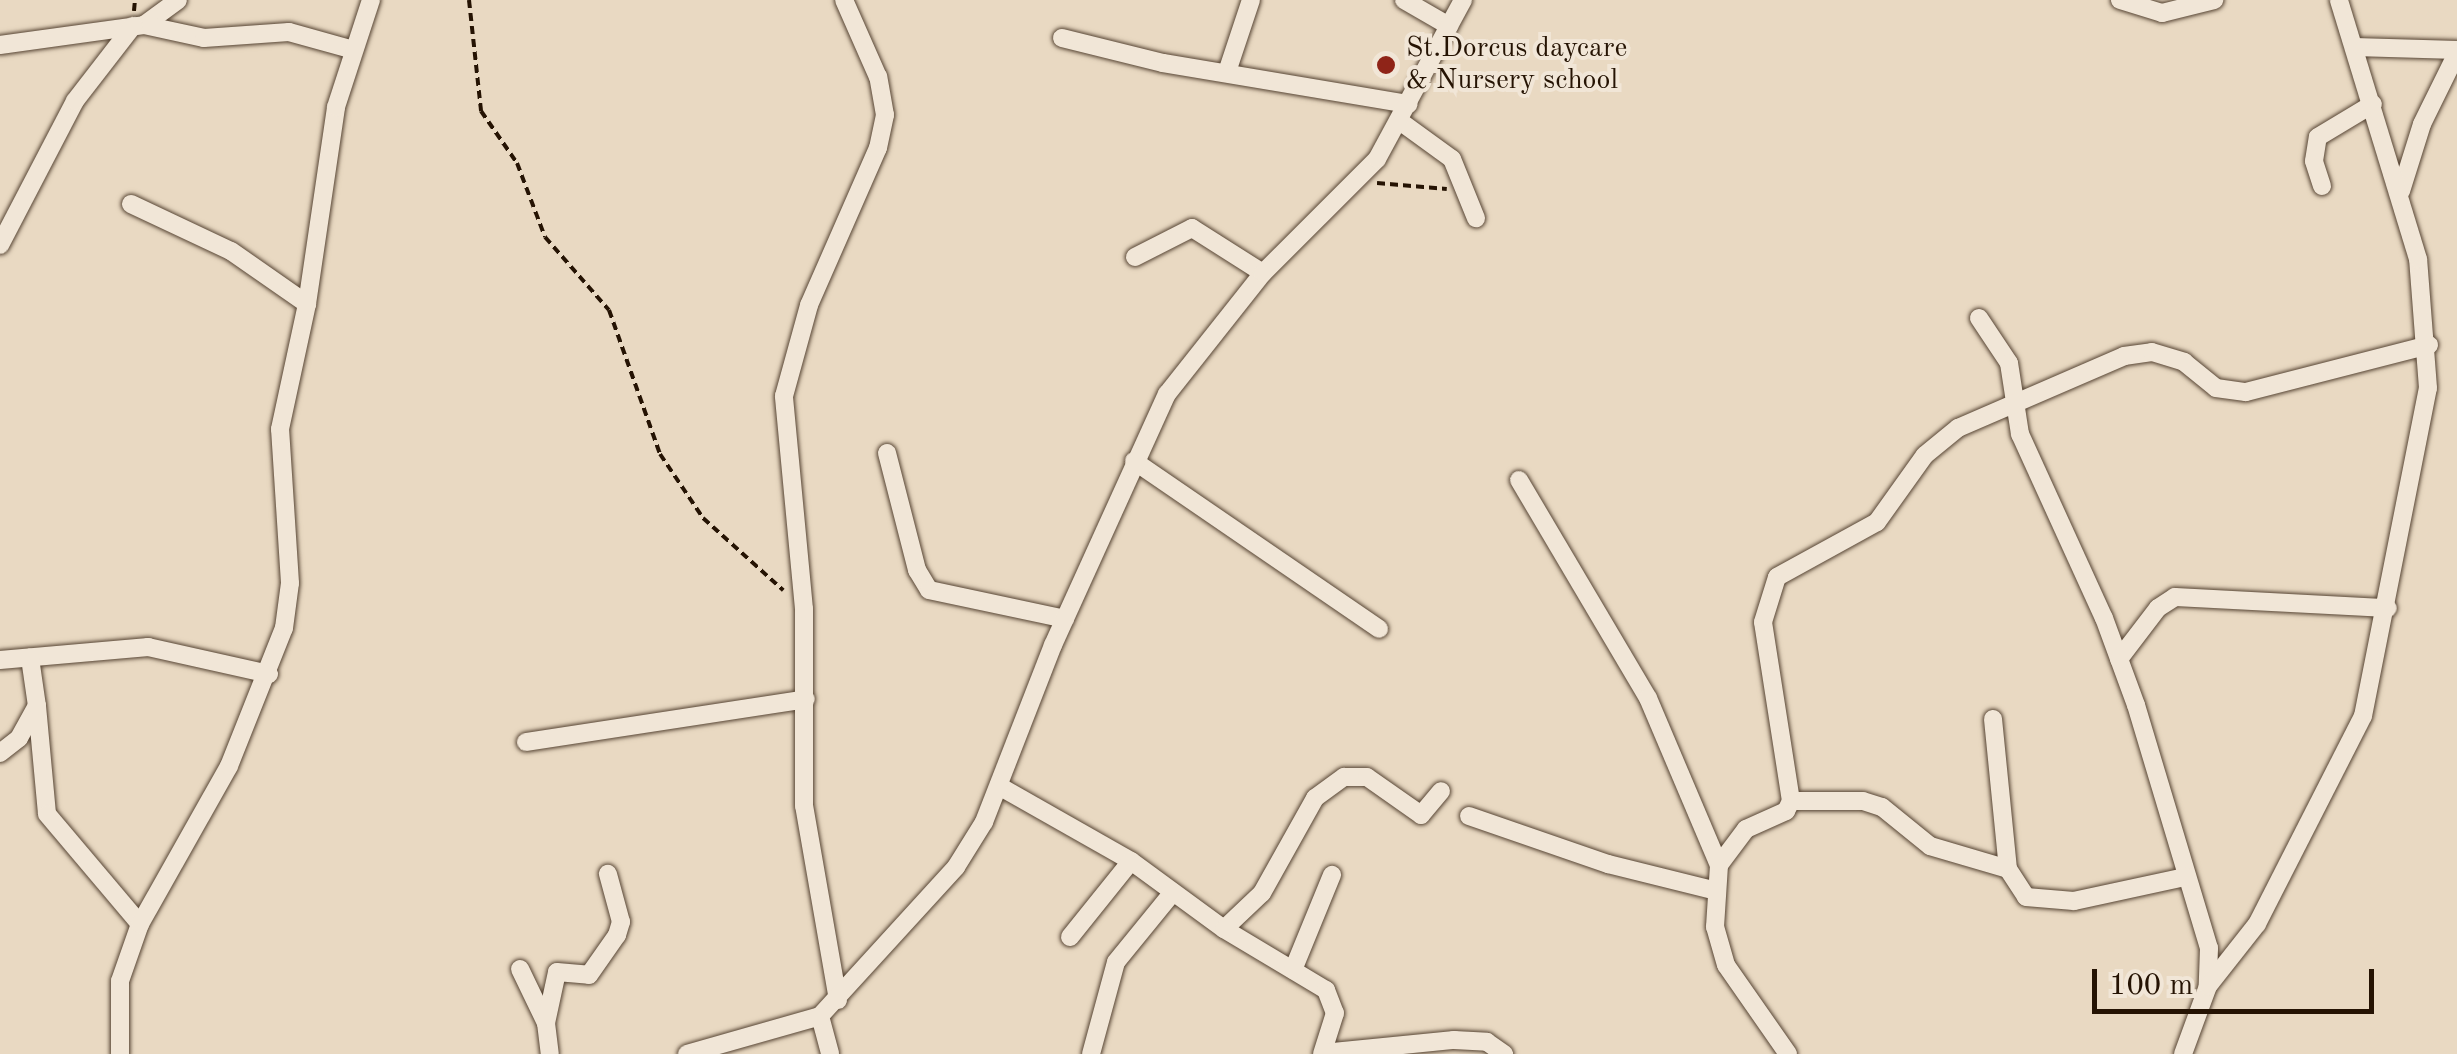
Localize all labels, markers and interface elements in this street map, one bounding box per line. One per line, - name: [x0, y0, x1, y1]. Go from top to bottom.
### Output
- place label: St.Dorcus daycare & Nursery school: [1406, 32, 1627, 98]
- marker: St.Dorcus daycare & Nursery school: [1375, 54, 1397, 76]
- scale bar: [2097, 949, 2380, 1011]
- text: 100 m: [2109, 971, 2193, 1001]

